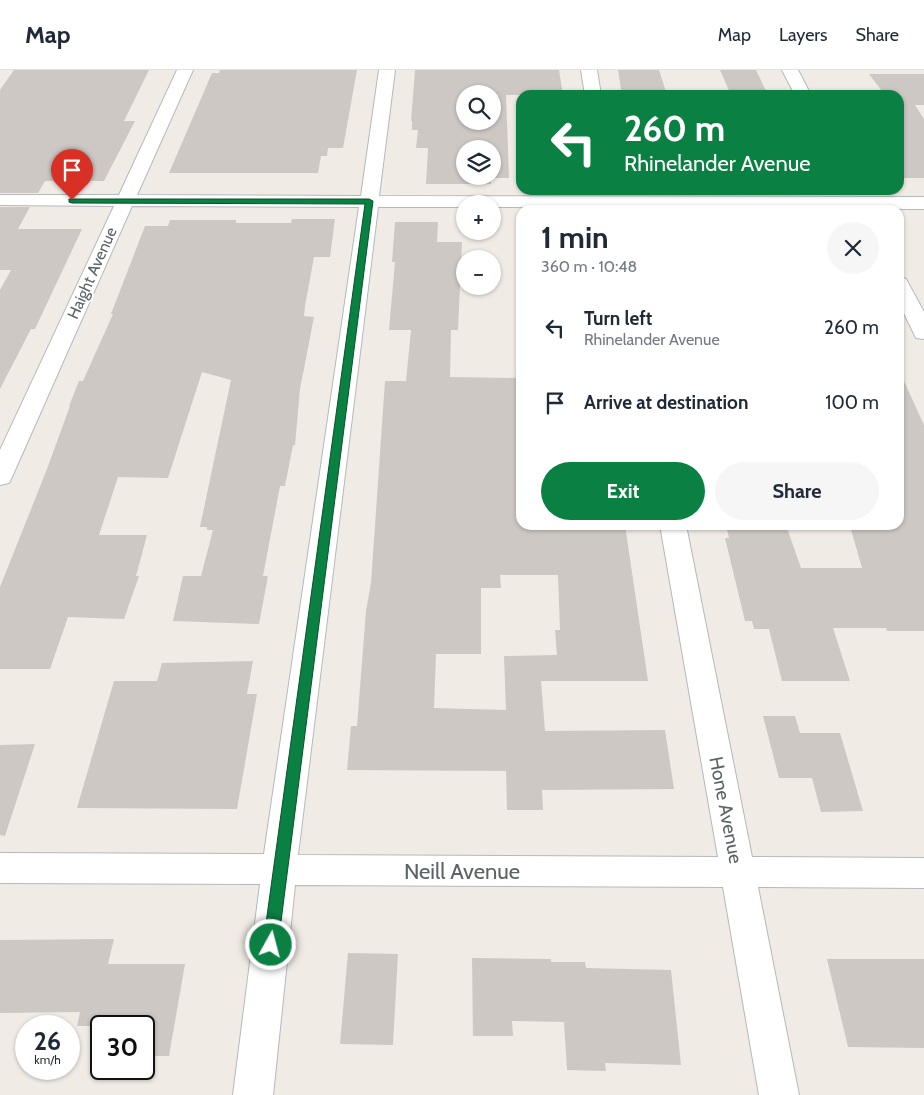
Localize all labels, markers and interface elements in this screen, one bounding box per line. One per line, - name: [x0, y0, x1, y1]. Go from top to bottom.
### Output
- text: Map: [25, 20, 71, 49]
- text: Map: [718, 24, 751, 46]
- text: Layers: [779, 24, 828, 46]
- text: Share: [856, 24, 899, 46]
- map controls: [456, 85, 501, 295]
- button: search: [456, 85, 501, 130]
- text: 260 m: [624, 107, 725, 150]
- icon: left: [541, 110, 606, 175]
- button: layers: [456, 140, 501, 185]
- pin: [51, 149, 93, 200]
- text: Rhinelander Avenue: [624, 150, 810, 177]
- icon: arrive: [58, 156, 86, 184]
- button: +: [456, 195, 501, 240]
- text: 1 min: [541, 219, 609, 256]
- button: close: [827, 222, 879, 274]
- street label: Haight Avenue: [63, 224, 121, 322]
- button: −: [456, 250, 501, 295]
- text: 360 m · 10:48: [541, 257, 637, 276]
- text: Turn left: [584, 307, 652, 330]
- icon: left: [541, 314, 569, 342]
- text: 260 m: [824, 316, 879, 339]
- text: Rhinelander Avenue: [584, 330, 720, 349]
- icon: arrive: [541, 389, 569, 417]
- text: Arrive at destination: [584, 391, 748, 414]
- text: 100 m: [825, 391, 879, 414]
- button: Exit: [541, 462, 705, 520]
- button: Share: [715, 462, 879, 520]
- street label: Hone Avenue: [704, 755, 748, 866]
- street label: Neill Avenue: [404, 858, 520, 885]
- position arrow: [244, 918, 296, 970]
- speed limit sign: 30: [90, 1015, 155, 1080]
- text: 26: [34, 1026, 61, 1056]
- text: km/h: [34, 1052, 61, 1067]

